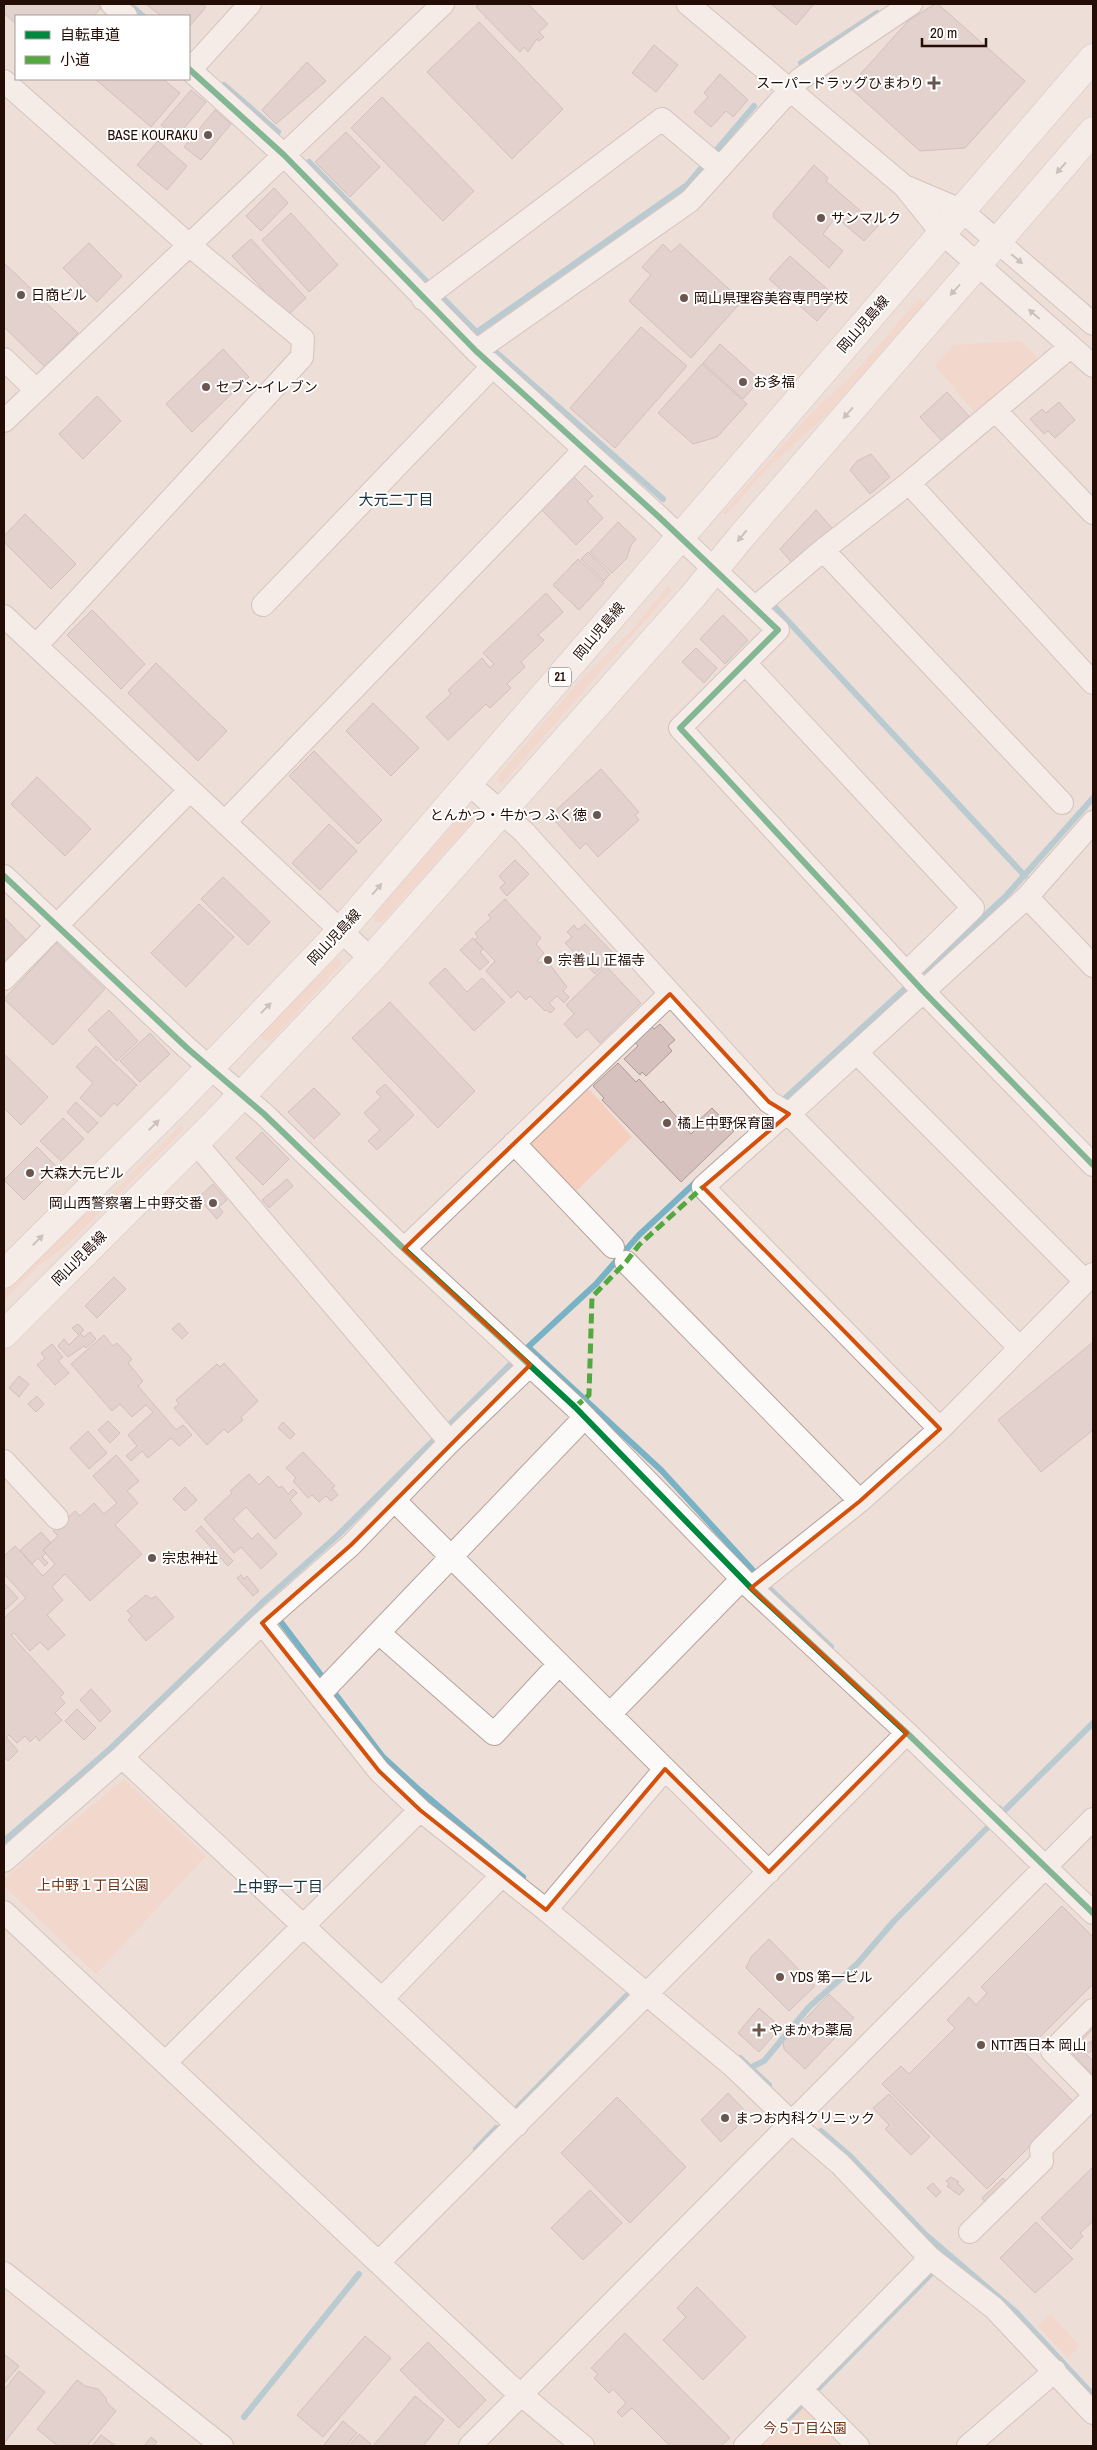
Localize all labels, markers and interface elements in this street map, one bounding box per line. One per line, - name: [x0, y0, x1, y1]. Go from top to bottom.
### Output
- legend: [15, 15, 190, 80]
- scale bar: [922, 15, 986, 47]
- text: 20 m: [930, 22, 957, 43]
- text: 自転車道: [60, 24, 120, 45]
- text: 小道: [60, 49, 90, 70]
- place label: スーパードラッグひまわり: [756, 74, 924, 92]
- marker: スーパードラッグひまわり: [928, 77, 940, 89]
- place label: BASE KOURAKU: [107, 126, 198, 144]
- marker: BASE KOURAKU: [202, 129, 214, 141]
- one-way arrow: [1056, 161, 1067, 174]
- place label: サンマルク: [831, 209, 901, 227]
- marker: サンマルク: [815, 212, 827, 224]
- one-way arrow: [1010, 253, 1023, 264]
- one-way arrow: [949, 284, 961, 296]
- place label: 日商ビル: [31, 286, 87, 304]
- marker: 日商ビル: [15, 289, 27, 301]
- place label: 岡山県理容美容専門学校: [694, 289, 848, 307]
- marker: 岡山県理容美容専門学校: [678, 292, 690, 304]
- street label: 岡山児島線: [833, 292, 893, 356]
- one-way arrow: [1029, 308, 1041, 320]
- place label: お多福: [753, 373, 795, 391]
- marker: お多福: [737, 376, 749, 388]
- place label: セブン-イレブン: [216, 378, 318, 396]
- marker: セブン-イレブン: [200, 381, 212, 393]
- one-way arrow: [843, 407, 854, 419]
- district label: 大元二丁目: [358, 489, 434, 510]
- one-way arrow: [737, 530, 748, 542]
- street label: 岡山児島線: [570, 598, 628, 664]
- road number: 21: [549, 668, 571, 686]
- place label: とんかつ・牛かつ ふく徳: [430, 806, 587, 824]
- marker: とんかつ・牛かつ ふく徳: [591, 809, 603, 821]
- one-way arrow: [371, 884, 383, 896]
- street label: 岡山児島線: [304, 905, 364, 969]
- place label: 宗善山 正福寺: [558, 951, 645, 969]
- marker: 宗善山 正福寺: [542, 954, 554, 966]
- one-way arrow: [260, 1002, 272, 1014]
- place label: 橘上中野保育園: [677, 1114, 775, 1132]
- marker: 橘上中野保育園: [661, 1117, 673, 1129]
- one-way arrow: [148, 1119, 160, 1131]
- place label: 大森大元ビル: [40, 1164, 124, 1182]
- marker: 大森大元ビル: [24, 1167, 36, 1179]
- place label: 岡山西警察署上中野交番: [49, 1194, 203, 1212]
- marker: 岡山西警察署上中野交番: [207, 1197, 219, 1209]
- street label: 岡山児島線: [48, 1227, 110, 1289]
- one-way arrow: [32, 1234, 44, 1246]
- place label: 宗忠神社: [162, 1549, 218, 1567]
- marker: 宗忠神社: [146, 1552, 158, 1564]
- park label: 上中野１丁目公園: [37, 1876, 149, 1894]
- district label: 上中野一丁目: [233, 1876, 323, 1897]
- place label: YDS 第一ビル: [790, 1968, 873, 1986]
- marker: YDS 第一ビル: [774, 1971, 786, 1983]
- place label: やまかわ薬局: [769, 2021, 853, 2039]
- marker: やまかわ薬局: [753, 2024, 765, 2036]
- place label: NTT西日本 岡山: [991, 2036, 1087, 2054]
- marker: NTT西日本 岡山: [975, 2039, 987, 2051]
- place label: まつお内科クリニック: [735, 2109, 875, 2127]
- marker: まつお内科クリニック: [719, 2112, 731, 2124]
- park label: 今５丁目公園: [763, 2419, 847, 2437]

